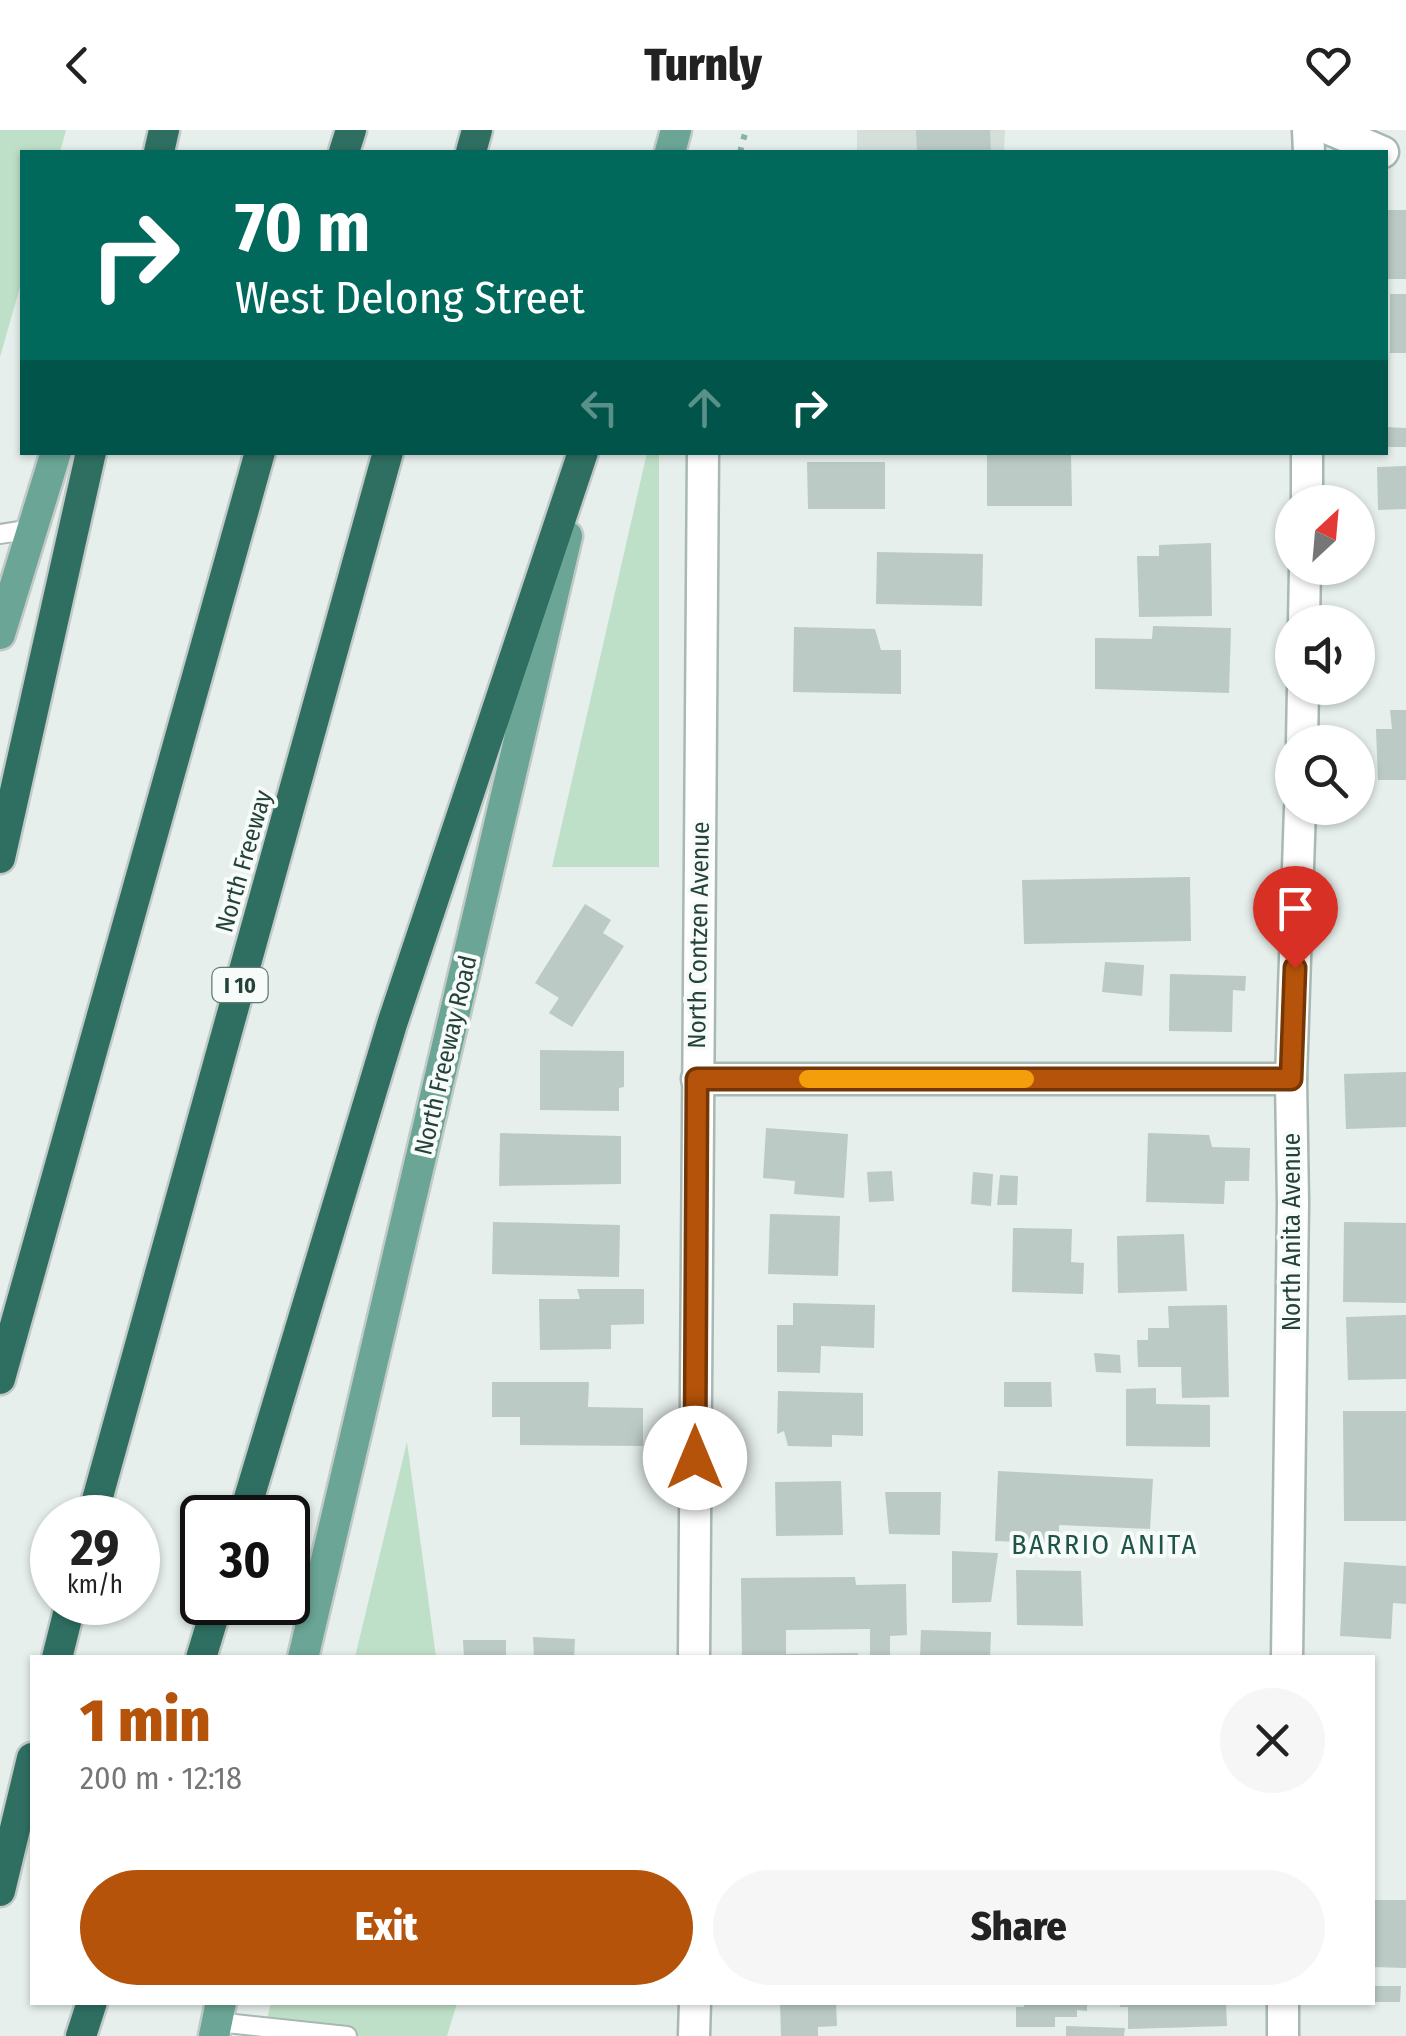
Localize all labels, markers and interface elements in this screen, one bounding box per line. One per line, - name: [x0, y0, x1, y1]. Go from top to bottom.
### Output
- icon: back: [50, 38, 105, 93]
- text: Turnly: [644, 38, 762, 92]
- icon: heart: [1301, 38, 1356, 93]
- text: 70 m: [235, 186, 370, 270]
- icon: right: [70, 190, 200, 320]
- text: West Delong Street: [235, 271, 585, 325]
- icon: left: [572, 380, 627, 435]
- icon: ahead: [677, 380, 732, 435]
- icon: right: [782, 380, 837, 435]
- north arrow: [1275, 485, 1375, 585]
- map controls: [1275, 485, 1375, 825]
- button: sound: [1275, 605, 1375, 705]
- button: search: [1275, 725, 1375, 825]
- street label: North Freeway: [209, 787, 279, 936]
- street label: North Contzen Avenue: [682, 821, 716, 1049]
- pin: [1253, 866, 1338, 969]
- icon: arrive: [1268, 881, 1323, 936]
- street label: North Freeway Road: [408, 953, 484, 1158]
- road number: I 10: [212, 968, 268, 1002]
- street label: North Anita Avenue: [1277, 1133, 1307, 1331]
- position arrow: [643, 1406, 747, 1510]
- speed limit sign: 30: [180, 1495, 310, 1625]
- text: 29: [71, 1518, 119, 1578]
- district label: BARRIO ANITA: [1011, 1528, 1199, 1561]
- text: km/h: [67, 1570, 123, 1600]
- text: 1 min: [80, 1685, 211, 1757]
- button: close: [1220, 1688, 1325, 1793]
- text: 200 m · 12:18: [80, 1759, 242, 1797]
- button: Exit: [80, 1870, 693, 1985]
- button: Share: [713, 1870, 1325, 1985]

